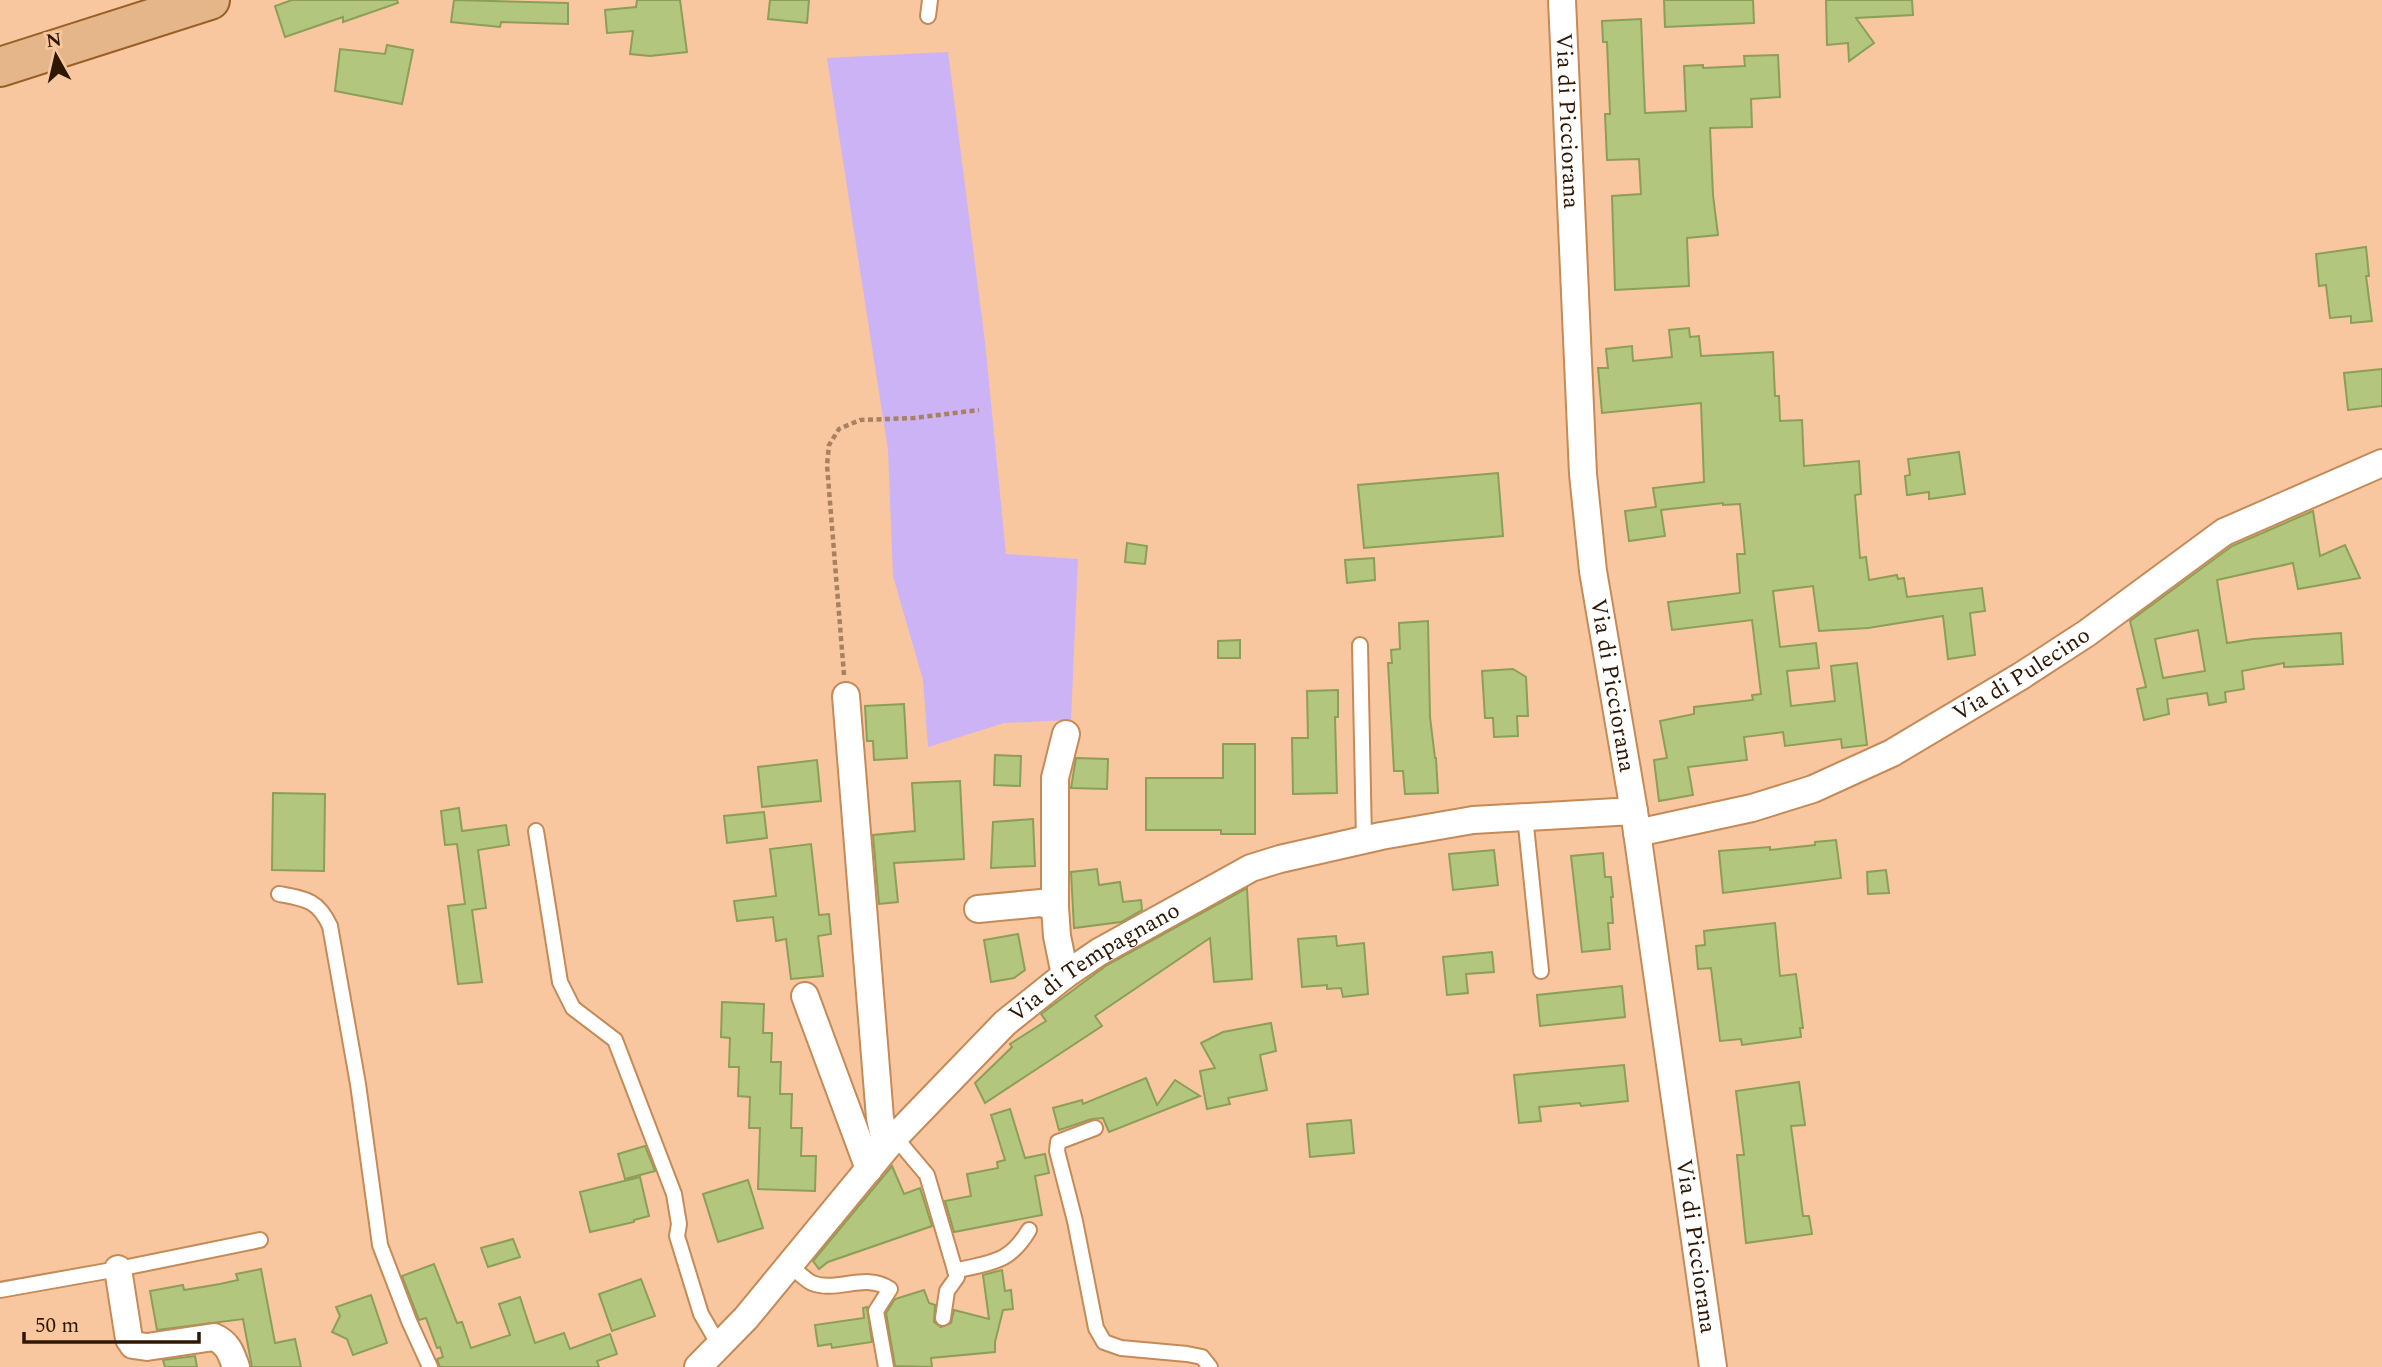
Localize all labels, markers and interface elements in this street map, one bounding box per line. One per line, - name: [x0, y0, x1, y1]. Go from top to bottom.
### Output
- north arrow: [21, 21, 91, 91]
- text: N: [44, 25, 64, 56]
- street label: Via di Picciorana: [1546, 32, 1589, 209]
- street label: Via di Picciorana: [1580, 596, 1645, 775]
- street label: Via di Pulecino: [1946, 618, 2097, 730]
- street label: Via di Tempagnano: [1001, 893, 1187, 1031]
- street label: Via di Picciorana: [1666, 1157, 1726, 1336]
- scale bar: [24, 1300, 200, 1344]
- text: 50 m: [35, 1310, 79, 1342]

